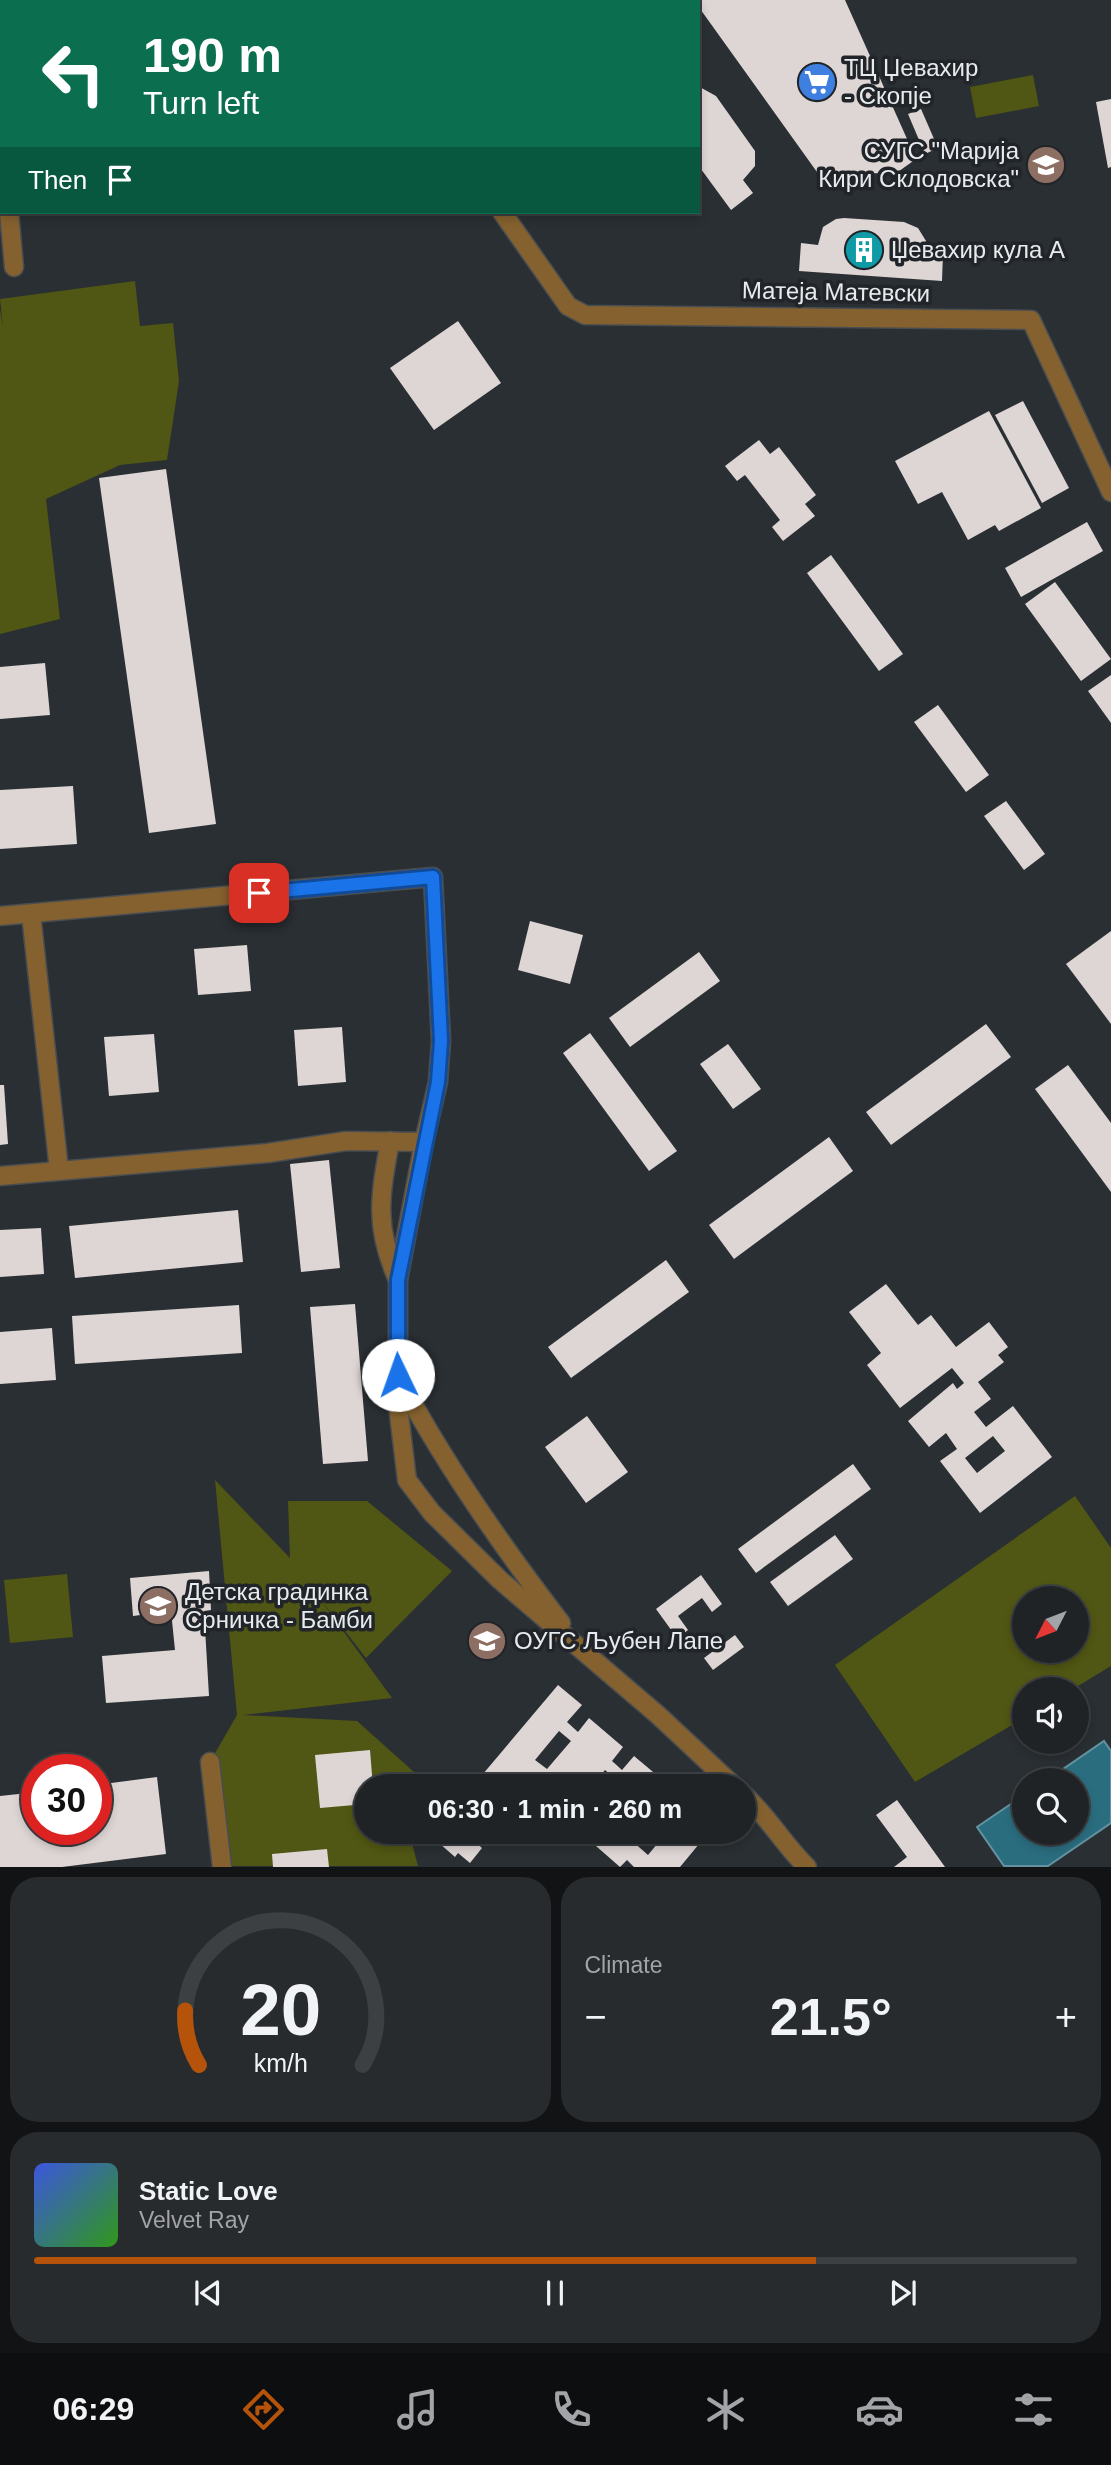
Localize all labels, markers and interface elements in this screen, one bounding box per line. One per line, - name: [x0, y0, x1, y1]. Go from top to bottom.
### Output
- icon: left: [28, 28, 119, 119]
- text: 190 m: [143, 28, 282, 82]
- place label: ТЦ Џевахир - Скопје: [844, 54, 978, 109]
- supermarket icon: ТЦ Џевахир - Скопје: [796, 61, 838, 103]
- text: Turn left: [143, 85, 259, 121]
- place label: СУГС "Марија Кири Склодовска": [818, 137, 1020, 192]
- school or university icon: СУГС "Марија Кири Склодовска": [1025, 144, 1067, 186]
- icon: arrive: [101, 161, 139, 199]
- text: Then: [28, 165, 87, 195]
- building icon: Џевахир кула А: [843, 229, 885, 271]
- place label: Џевахир кула А: [891, 236, 1065, 263]
- street label: Матеја Матевски: [742, 276, 930, 307]
- pin: [229, 863, 289, 923]
- icon: arrive: [240, 874, 278, 912]
- position arrow: [361, 1338, 435, 1412]
- place label: Детска градинка Срничка - Бамби: [185, 1578, 373, 1633]
- school or university icon: Детска градинка Срничка - Бамби: [137, 1585, 179, 1627]
- north arrow: [1012, 1586, 1088, 1662]
- map controls: [1012, 1586, 1089, 1845]
- school or university icon: ОУГС Љубен Лапе: [466, 1620, 508, 1662]
- place label: ОУГС Љубен Лапе: [514, 1627, 723, 1654]
- button: sound: [1012, 1677, 1089, 1754]
- speed limit sign: 30: [21, 1754, 112, 1845]
- button: search: [1012, 1768, 1089, 1845]
- text: 06:30 · 1 min · 260 m: [428, 1794, 682, 1824]
- text: Climate: [585, 1952, 662, 1978]
- text: 20: [240, 1970, 321, 2051]
- text: 21.5°: [770, 1988, 892, 2046]
- text: −: [585, 1996, 607, 2038]
- text: +: [1055, 1996, 1077, 2038]
- text: km/h: [253, 2049, 307, 2077]
- text: Static Love: [139, 2176, 278, 2206]
- text: Velvet Ray: [139, 2207, 249, 2233]
- icon: previous: [189, 2274, 227, 2312]
- icon: pause: [536, 2274, 574, 2312]
- icon: next: [884, 2274, 922, 2312]
- icon: directions: [239, 2385, 288, 2434]
- icon: music: [393, 2385, 442, 2434]
- icon: phone: [547, 2385, 596, 2434]
- icon: climate: [701, 2385, 750, 2434]
- icon: car: [855, 2385, 904, 2434]
- icon: filters: [1009, 2385, 1058, 2434]
- text: 06:29: [53, 2391, 134, 2427]

